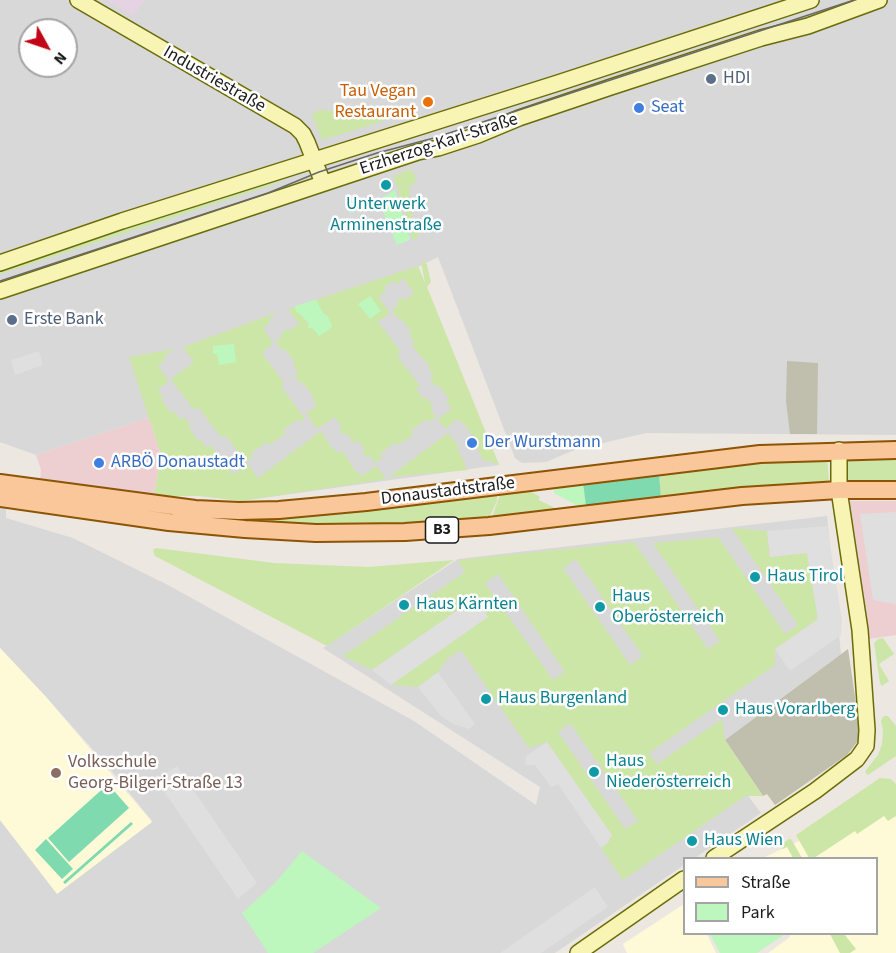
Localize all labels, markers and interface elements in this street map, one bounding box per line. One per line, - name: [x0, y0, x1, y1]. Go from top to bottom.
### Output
- north arrow: [18, 18, 78, 78]
- street label: Industriestraße: [159, 42, 269, 118]
- text: N: [48, 47, 72, 69]
- place label: HDI: [723, 68, 751, 90]
- marker: HDI: [704, 72, 718, 86]
- place label: Tau Vegan Restaurant: [334, 81, 416, 124]
- marker: Tau Vegan Restaurant: [421, 95, 435, 109]
- place label: Seat: [651, 97, 684, 119]
- marker: Seat: [632, 101, 646, 115]
- street label: Erzherzog-Karl-Straße: [357, 109, 521, 181]
- marker: Unterwerk Arminenstraße: [379, 178, 393, 192]
- place label: Unterwerk Arminenstraße: [330, 194, 442, 236]
- place label: Erste Bank: [24, 309, 104, 331]
- marker: Erste Bank: [5, 313, 19, 327]
- place label: Der Wurstmann: [484, 432, 601, 454]
- marker: Der Wurstmann: [465, 436, 479, 450]
- place label: ARBÖ Donaustadt: [111, 452, 245, 474]
- marker: ARBÖ Donaustadt: [92, 456, 106, 470]
- street label: Donaustadtstraße: [380, 473, 516, 511]
- road number: B3: [426, 517, 458, 543]
- place label: Haus Tirol: [767, 566, 843, 588]
- marker: Haus Tirol: [748, 570, 762, 584]
- place label: Haus Oberösterreich: [612, 586, 724, 628]
- place label: Haus Kärnten: [416, 594, 518, 616]
- marker: Haus Kärnten: [397, 598, 411, 612]
- marker: Haus Oberösterreich: [593, 600, 607, 614]
- place label: Haus Burgenland: [498, 688, 627, 710]
- marker: Haus Burgenland: [479, 692, 493, 706]
- place label: Haus Vorarlberg: [735, 699, 855, 721]
- marker: Haus Vorarlberg: [716, 703, 730, 717]
- place label: Haus Niederösterreich: [606, 751, 731, 794]
- place label: Volksschule Georg-Bilgeri-Straße 13: [68, 752, 243, 795]
- marker: Haus Niederösterreich: [587, 765, 601, 779]
- marker: Volksschule Georg-Bilgeri-Straße 13: [49, 766, 63, 780]
- place label: Haus Wien: [704, 830, 783, 852]
- marker: Haus Wien: [685, 834, 699, 848]
- legend: [683, 857, 878, 935]
- text: Straße: [741, 870, 790, 895]
- text: Park: [741, 900, 775, 925]

